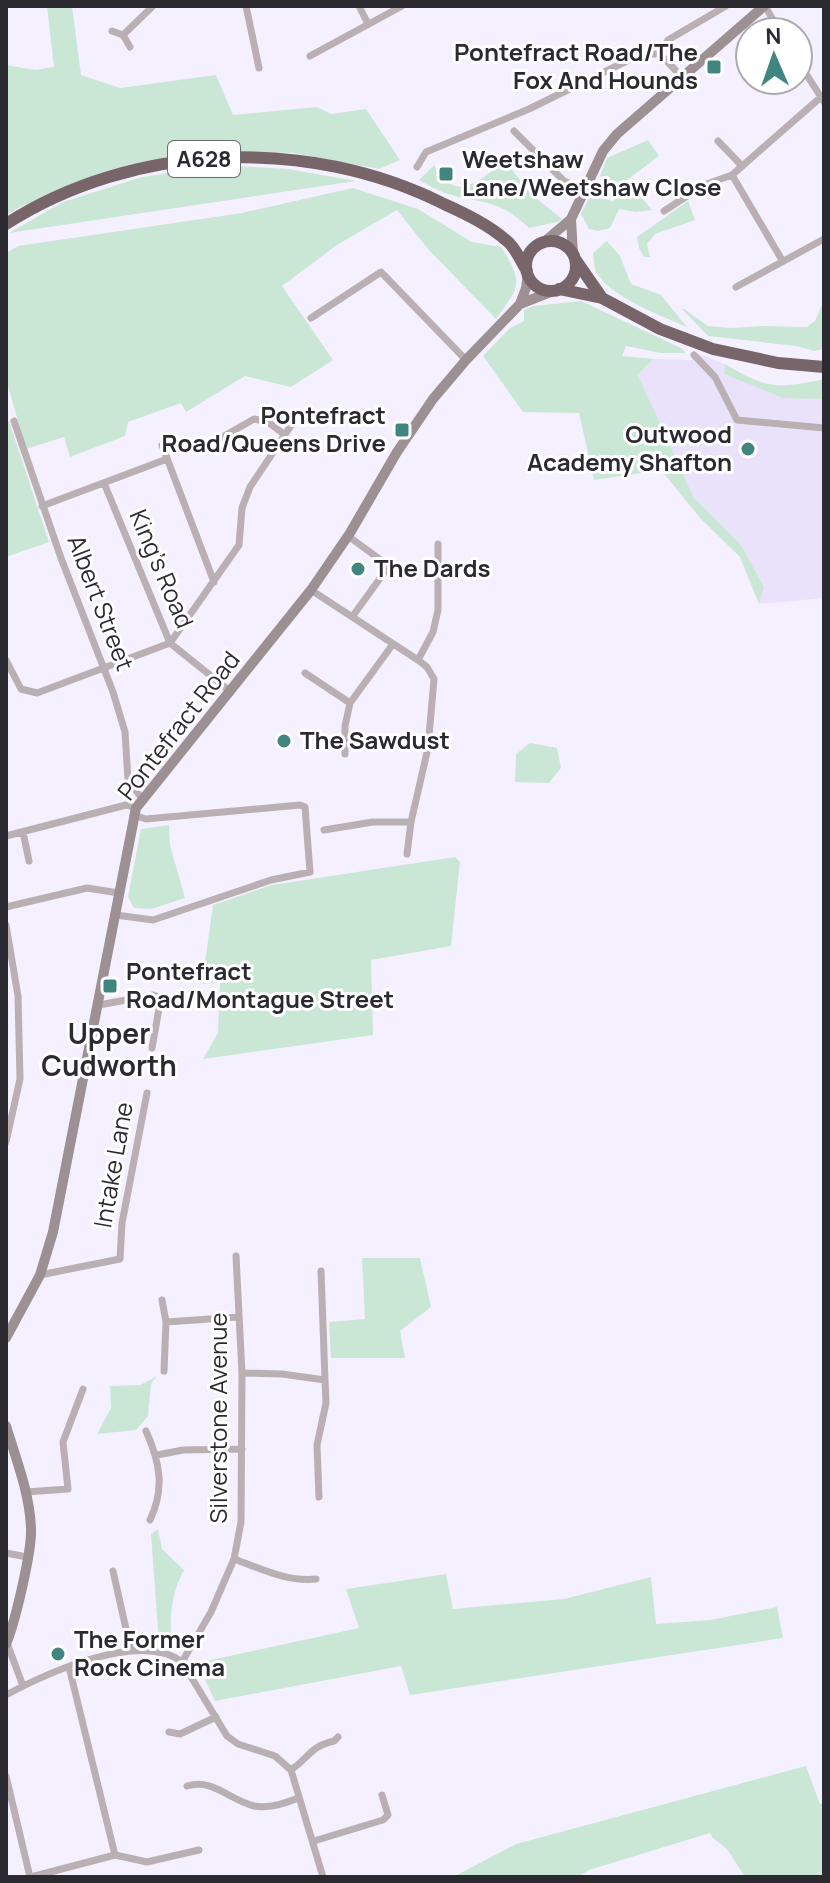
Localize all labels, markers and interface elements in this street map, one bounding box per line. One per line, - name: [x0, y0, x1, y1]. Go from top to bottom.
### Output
- north arrow: [734, 16, 814, 96]
- text: N: [765, 21, 782, 51]
- place label: Pontefract Road/The Fox And Hounds: [454, 35, 698, 96]
- marker: Pontefract Road/The Fox And Hounds: [705, 58, 723, 76]
- road number: A628: [168, 141, 240, 177]
- place label: Weetshaw Lane/Weetshaw Close: [462, 142, 721, 203]
- marker: Weetshaw Lane/Weetshaw Close: [437, 165, 455, 183]
- place label: Pontefract Road/Queens Drive: [162, 398, 386, 459]
- place label: Outwood Academy Shafton: [527, 417, 732, 478]
- marker: Pontefract Road/Queens Drive: [393, 421, 411, 439]
- marker: Outwood Academy Shafton: [739, 440, 757, 458]
- street label: King's Road: [123, 504, 202, 633]
- street label: Albert Street: [60, 530, 142, 675]
- place label: The Dards: [374, 551, 491, 584]
- marker: The Dards: [349, 560, 367, 578]
- street label: Pontefract Road: [109, 644, 246, 806]
- place label: The Sawdust: [300, 723, 450, 756]
- marker: The Sawdust: [275, 732, 293, 750]
- place label: Pontefract Road/Montague Street: [126, 954, 394, 1015]
- marker: Pontefract Road/Montague Street: [101, 977, 119, 995]
- district label: Upper Cudworth: [41, 1014, 177, 1084]
- street label: Intake Lane: [85, 1099, 140, 1230]
- street label: Silverstone Avenue: [201, 1312, 234, 1524]
- place label: The Former Rock Cinema: [74, 1622, 225, 1683]
- marker: The Former Rock Cinema: [49, 1645, 67, 1663]

